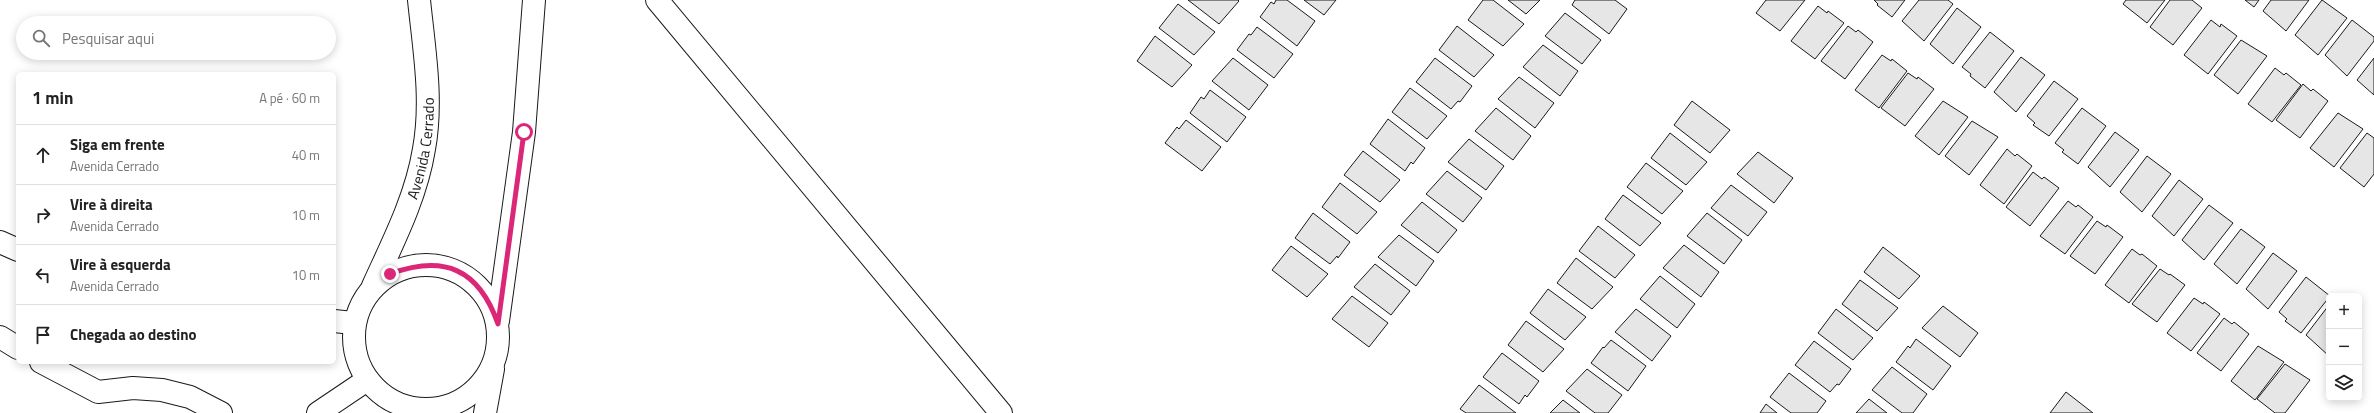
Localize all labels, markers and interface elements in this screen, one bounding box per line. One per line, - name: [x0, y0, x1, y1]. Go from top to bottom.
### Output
- search box: [16, 16, 336, 60]
- icon: search: [30, 27, 52, 49]
- text: Pesquisar aqui: [62, 27, 154, 50]
- text: 1 min: [32, 85, 73, 111]
- text: A pé · 60 m: [259, 88, 320, 108]
- street label: Avenida Cerrado: [400, 97, 439, 202]
- route start: [515, 123, 533, 141]
- text: Siga em frente: [70, 133, 165, 156]
- icon: ahead: [32, 144, 54, 166]
- text: 40 m: [292, 145, 320, 165]
- text: Avenida Cerrado: [70, 156, 159, 176]
- text: Vire à direita: [70, 193, 153, 216]
- icon: right: [32, 204, 54, 226]
- text: 10 m: [292, 205, 320, 225]
- text: Avenida Cerrado: [70, 216, 159, 236]
- text: Vire à esquerda: [70, 253, 171, 276]
- icon: left: [32, 264, 54, 286]
- text: 10 m: [292, 265, 320, 285]
- route end: [381, 265, 399, 283]
- text: Avenida Cerrado: [70, 276, 159, 296]
- map controls: [2326, 293, 2362, 401]
- button: +: [2326, 293, 2362, 329]
- text: Chegada ao destino: [70, 323, 196, 346]
- icon: arrive: [32, 324, 54, 346]
- button: −: [2326, 329, 2362, 365]
- button: layers: [2326, 365, 2362, 401]

